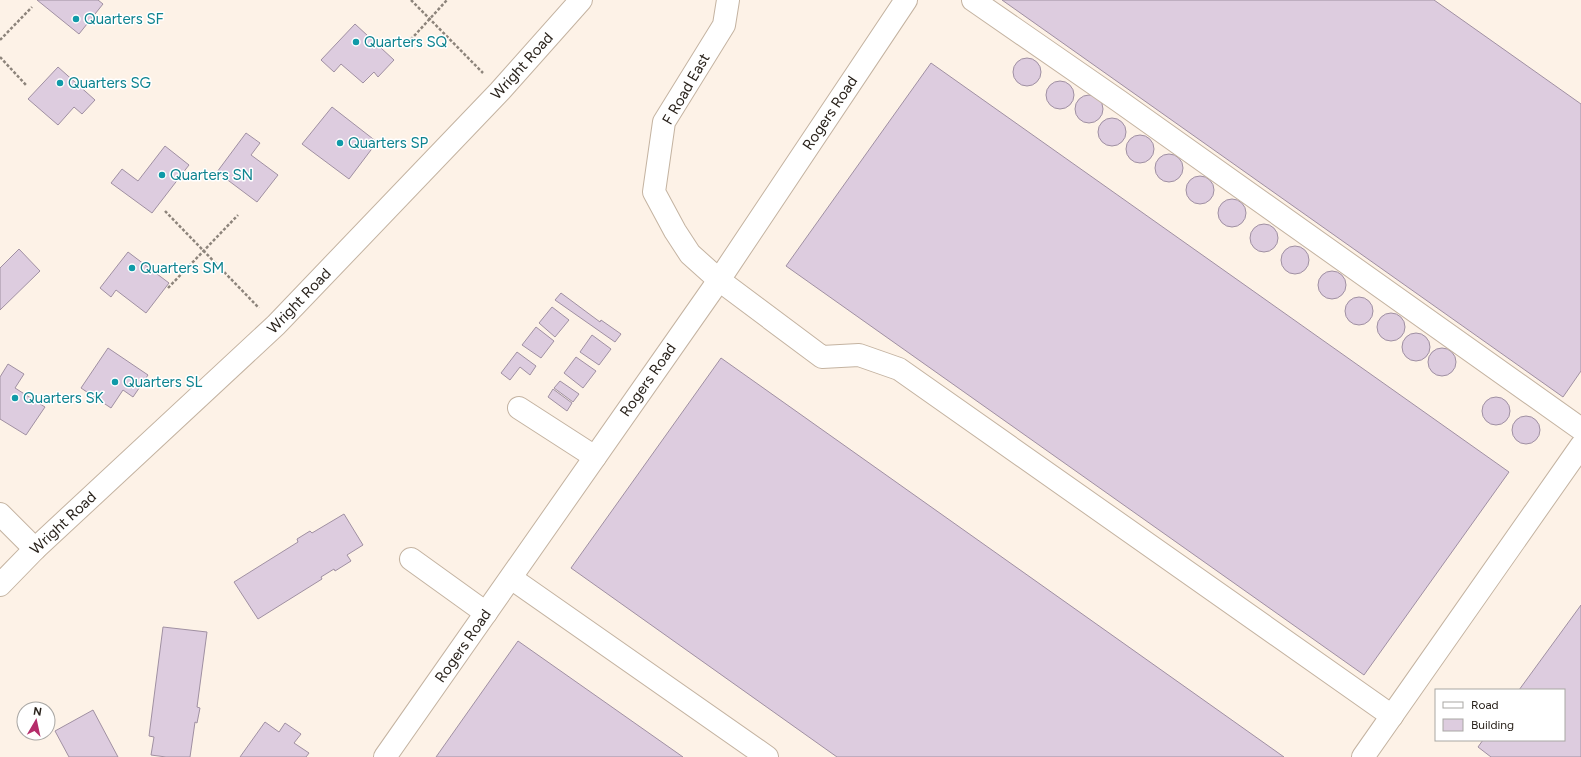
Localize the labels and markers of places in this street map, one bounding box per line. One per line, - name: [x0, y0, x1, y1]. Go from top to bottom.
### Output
- place label: Quarters SF: [84, 10, 164, 28]
- marker: Quarters SF: [71, 14, 81, 24]
- place label: Quarters SQ: [364, 33, 447, 51]
- marker: Quarters SQ: [351, 37, 361, 47]
- place label: Quarters SG: [68, 74, 151, 92]
- marker: Quarters SG: [55, 78, 65, 88]
- place label: Quarters SP: [348, 134, 429, 152]
- marker: Quarters SP: [335, 138, 345, 148]
- place label: Quarters SN: [170, 166, 253, 184]
- marker: Quarters SN: [157, 170, 167, 180]
- place label: Quarters SM: [140, 259, 224, 277]
- marker: Quarters SM: [127, 263, 137, 273]
- place label: Quarters SL: [123, 373, 203, 391]
- marker: Quarters SL: [110, 377, 120, 387]
- place label: Quarters SK: [23, 389, 105, 407]
- marker: Quarters SK: [10, 393, 20, 403]

